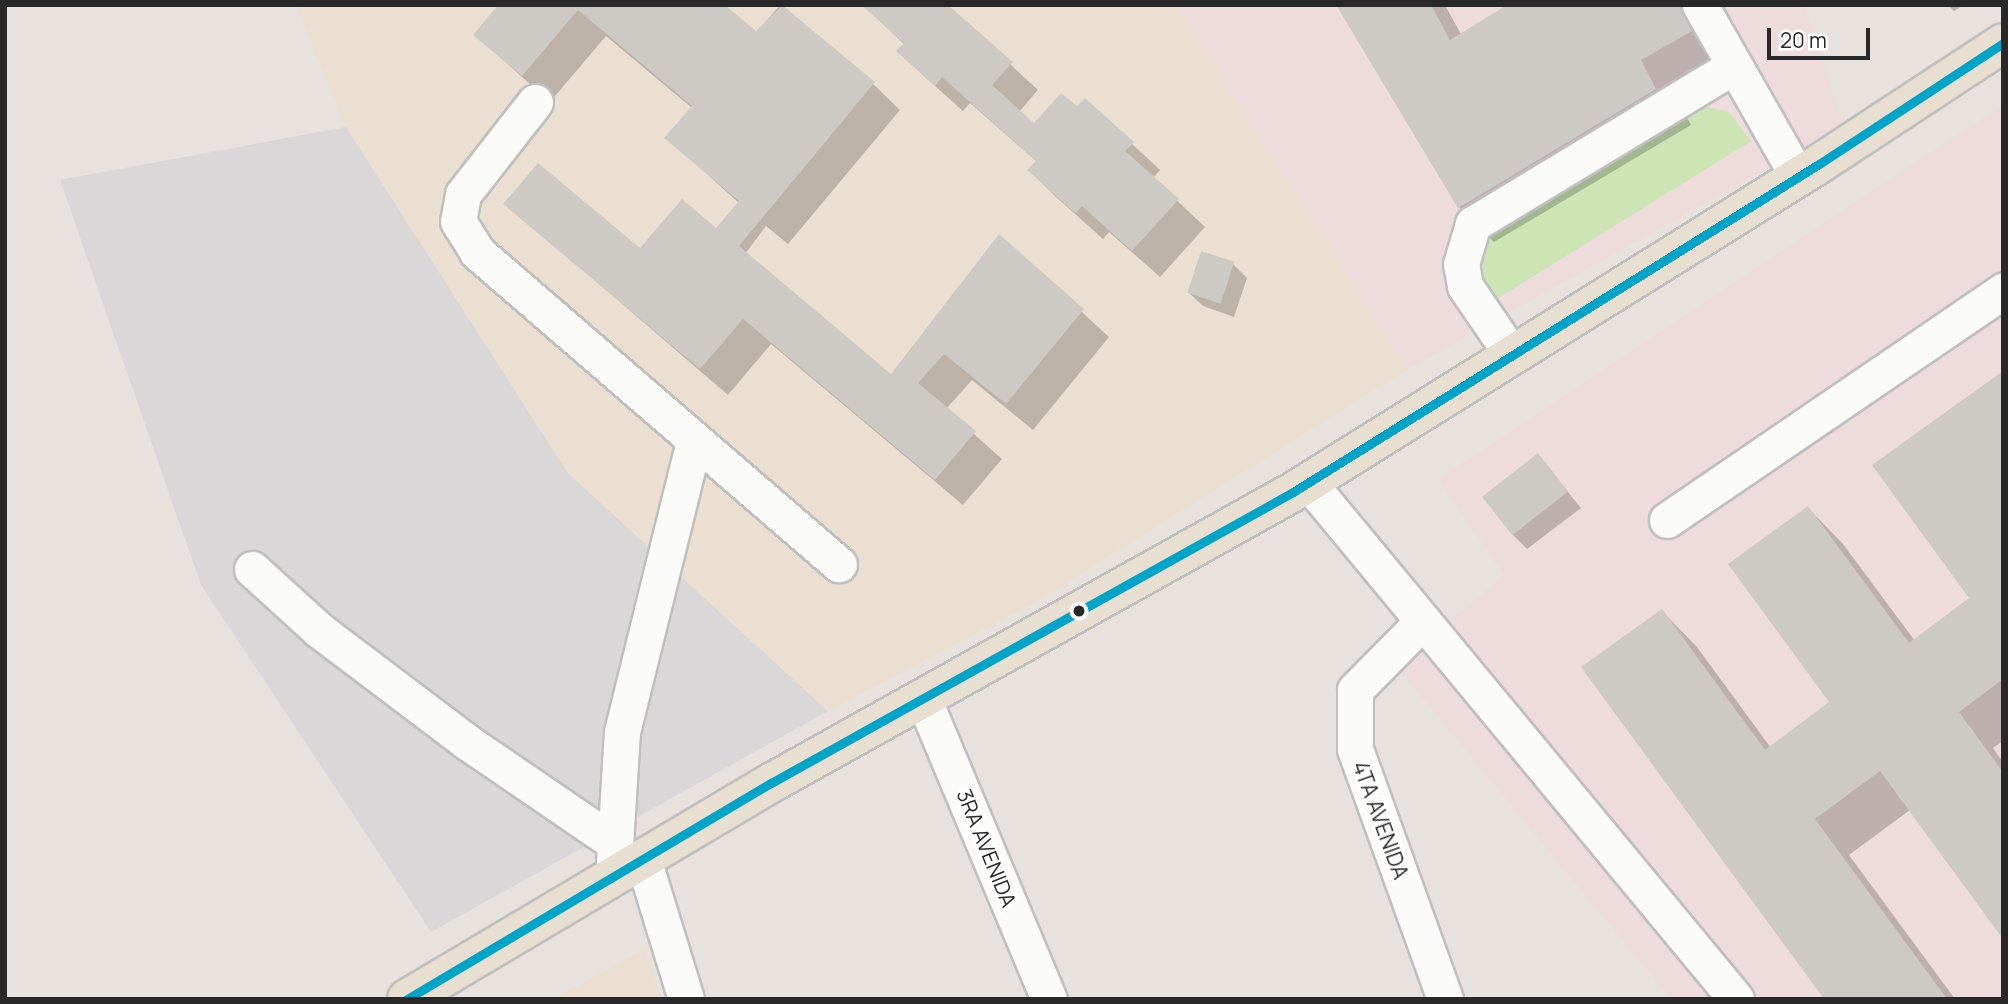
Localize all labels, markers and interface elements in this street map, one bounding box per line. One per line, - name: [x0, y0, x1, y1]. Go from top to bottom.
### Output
- scale bar: [1770, 14, 1873, 58]
- text: 20 m: [1780, 26, 1827, 54]
- unlabelled marker: [1072, 604, 1086, 618]
- street label: 4TA AVENIDA: [1348, 758, 1414, 882]
- street label: 3RA AVENIDA: [952, 785, 1022, 911]

